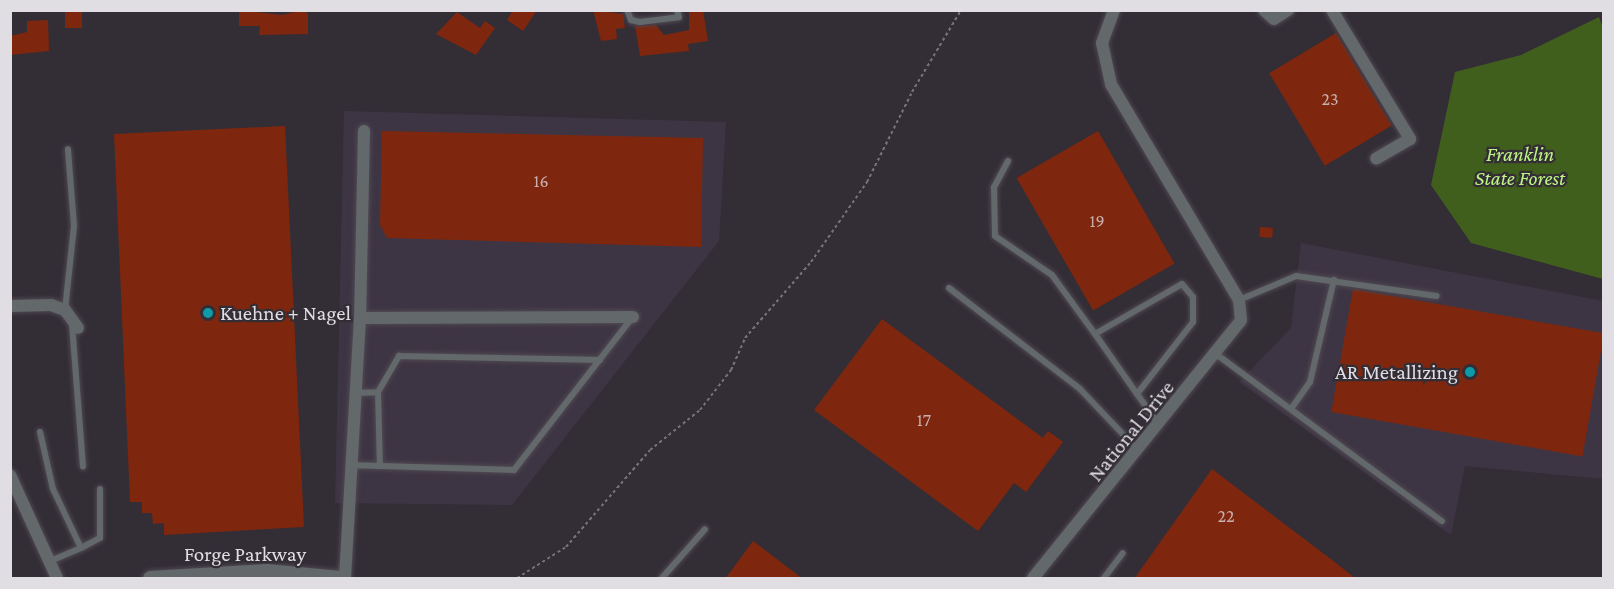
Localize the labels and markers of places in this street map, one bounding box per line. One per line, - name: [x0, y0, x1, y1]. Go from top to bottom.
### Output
- place label: Kuehne + Nagel: [220, 300, 351, 326]
- marker: Kuehne + Nagel: [201, 306, 215, 320]
- place label: AR Metallizing: [1335, 359, 1458, 385]
- marker: AR Metallizing: [1463, 365, 1477, 379]

